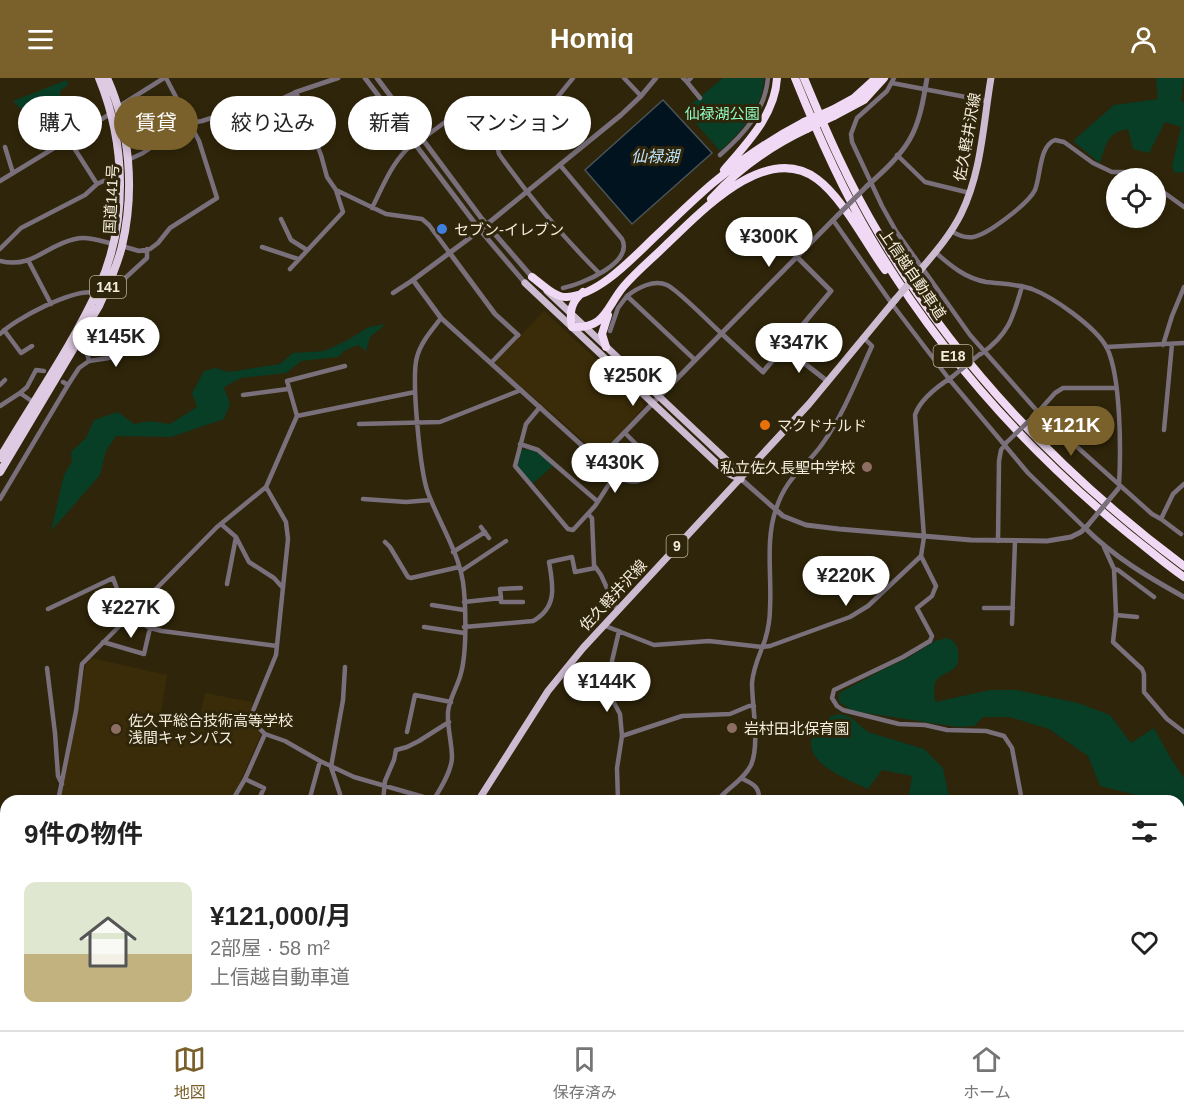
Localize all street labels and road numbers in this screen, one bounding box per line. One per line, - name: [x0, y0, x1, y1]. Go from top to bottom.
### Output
- street label: 佐久軽井沢線: [951, 91, 983, 183]
- street label: 国道141号: [101, 164, 121, 234]
- street label: 上信越自動車道: [877, 226, 949, 322]
- road number: 141: [90, 276, 126, 298]
- road number: E18: [934, 345, 972, 367]
- road number: 9: [666, 535, 688, 557]
- street label: 佐久軽井沢線: [576, 556, 650, 634]

